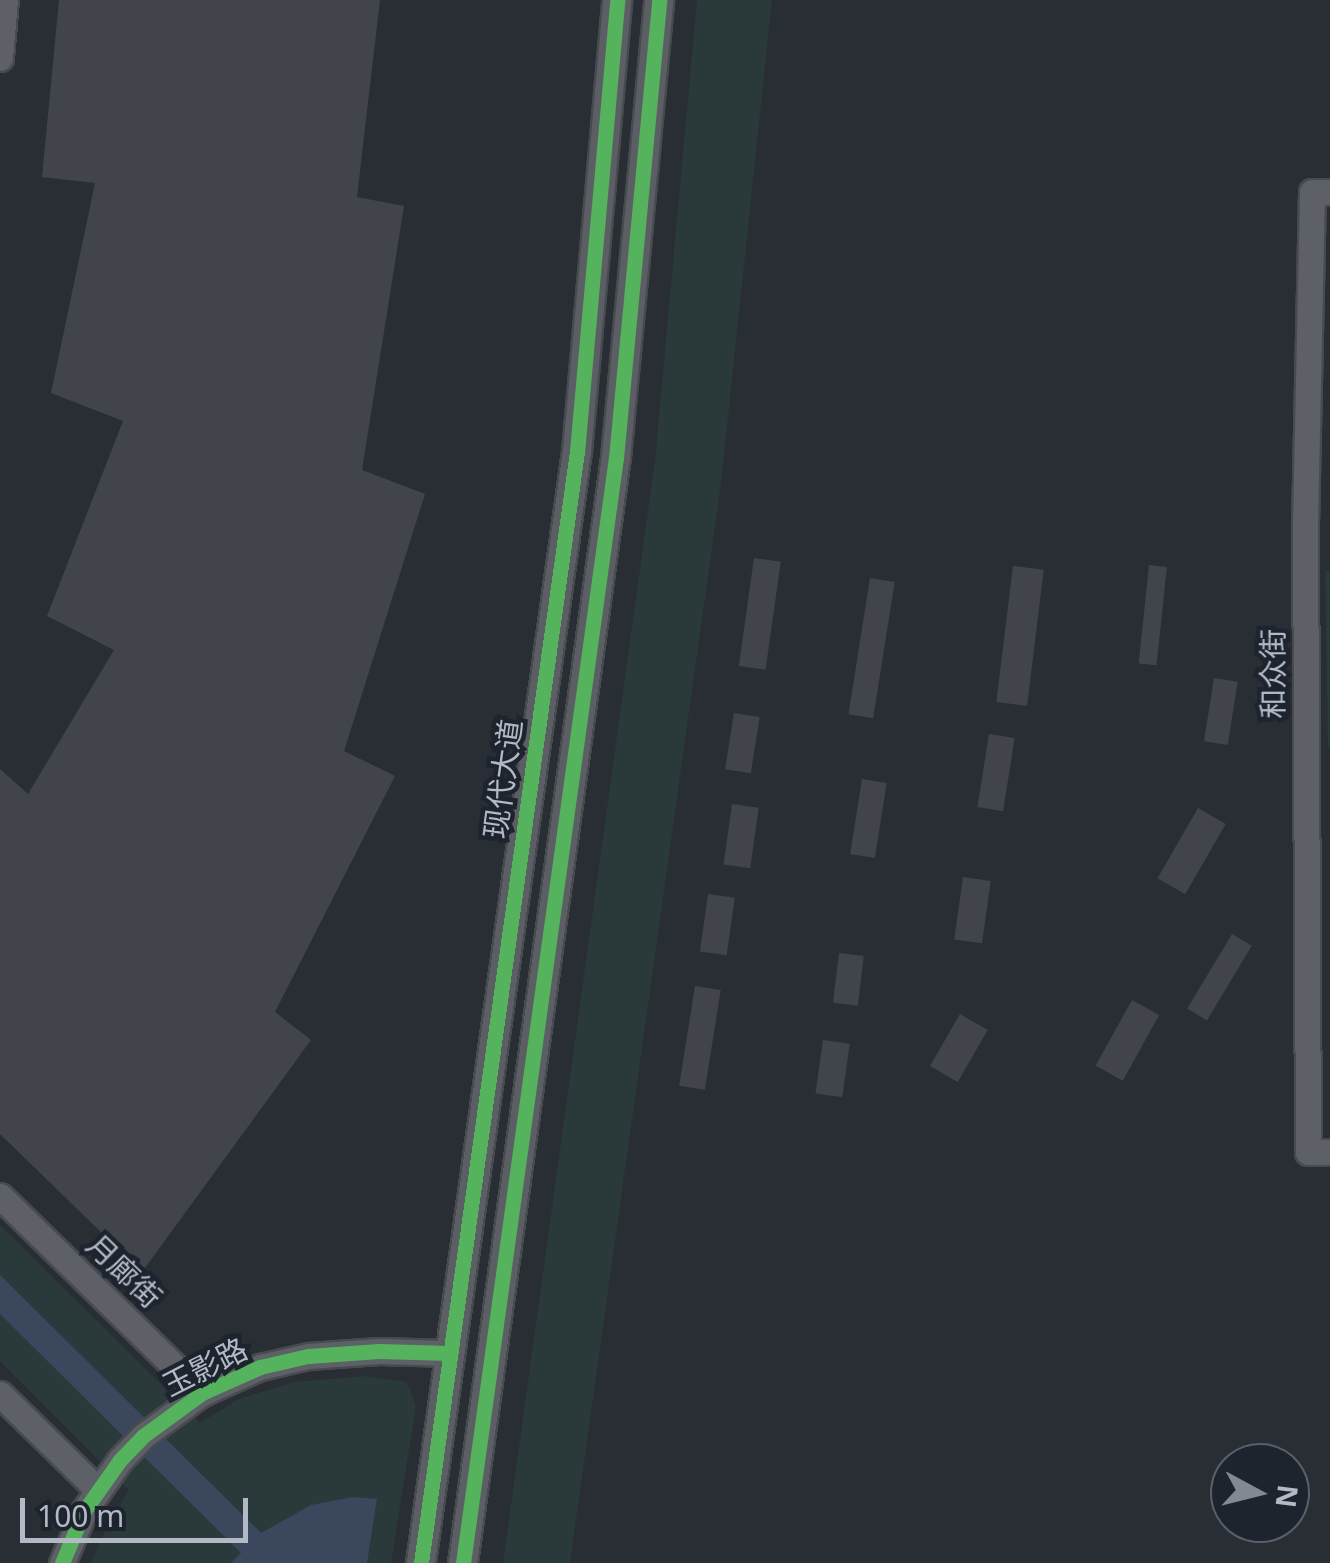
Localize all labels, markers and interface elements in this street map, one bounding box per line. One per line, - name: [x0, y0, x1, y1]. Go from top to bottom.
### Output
- street label: 和众街: [1255, 629, 1291, 719]
- street label: 现代大道: [477, 717, 529, 841]
- street label: 月廊街: [79, 1227, 169, 1315]
- street label: 玉影路: [157, 1331, 253, 1403]
- north arrow: [1210, 1443, 1310, 1543]
- scale bar: [25, 1478, 252, 1540]
- text: N: [1268, 1483, 1308, 1510]
- text: 100 m: [37, 1495, 124, 1536]

